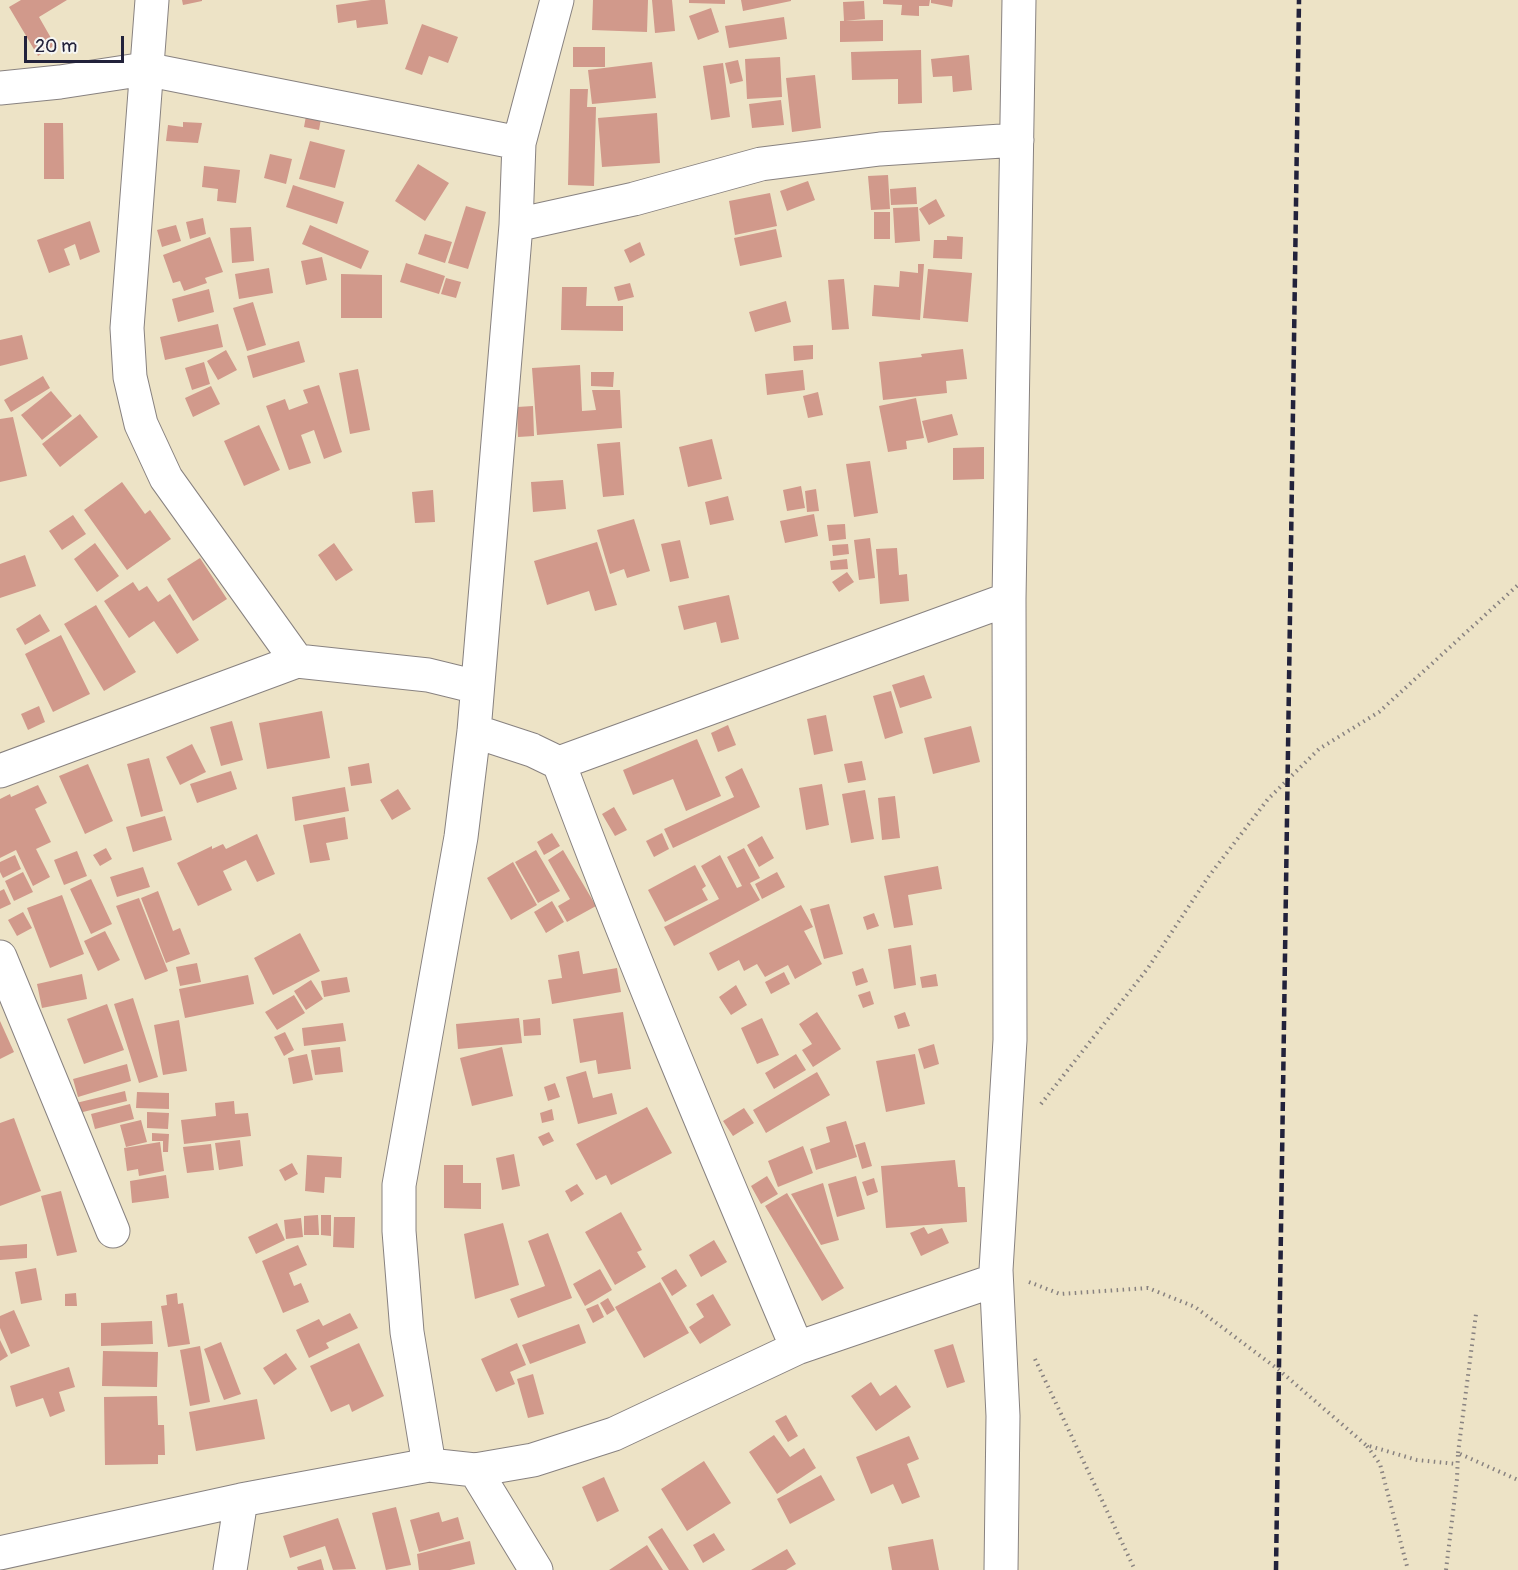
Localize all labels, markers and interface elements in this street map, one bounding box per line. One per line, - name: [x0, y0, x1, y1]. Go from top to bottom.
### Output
- scale bar: [27, 24, 128, 62]
- text: 20 m: [35, 35, 77, 58]

